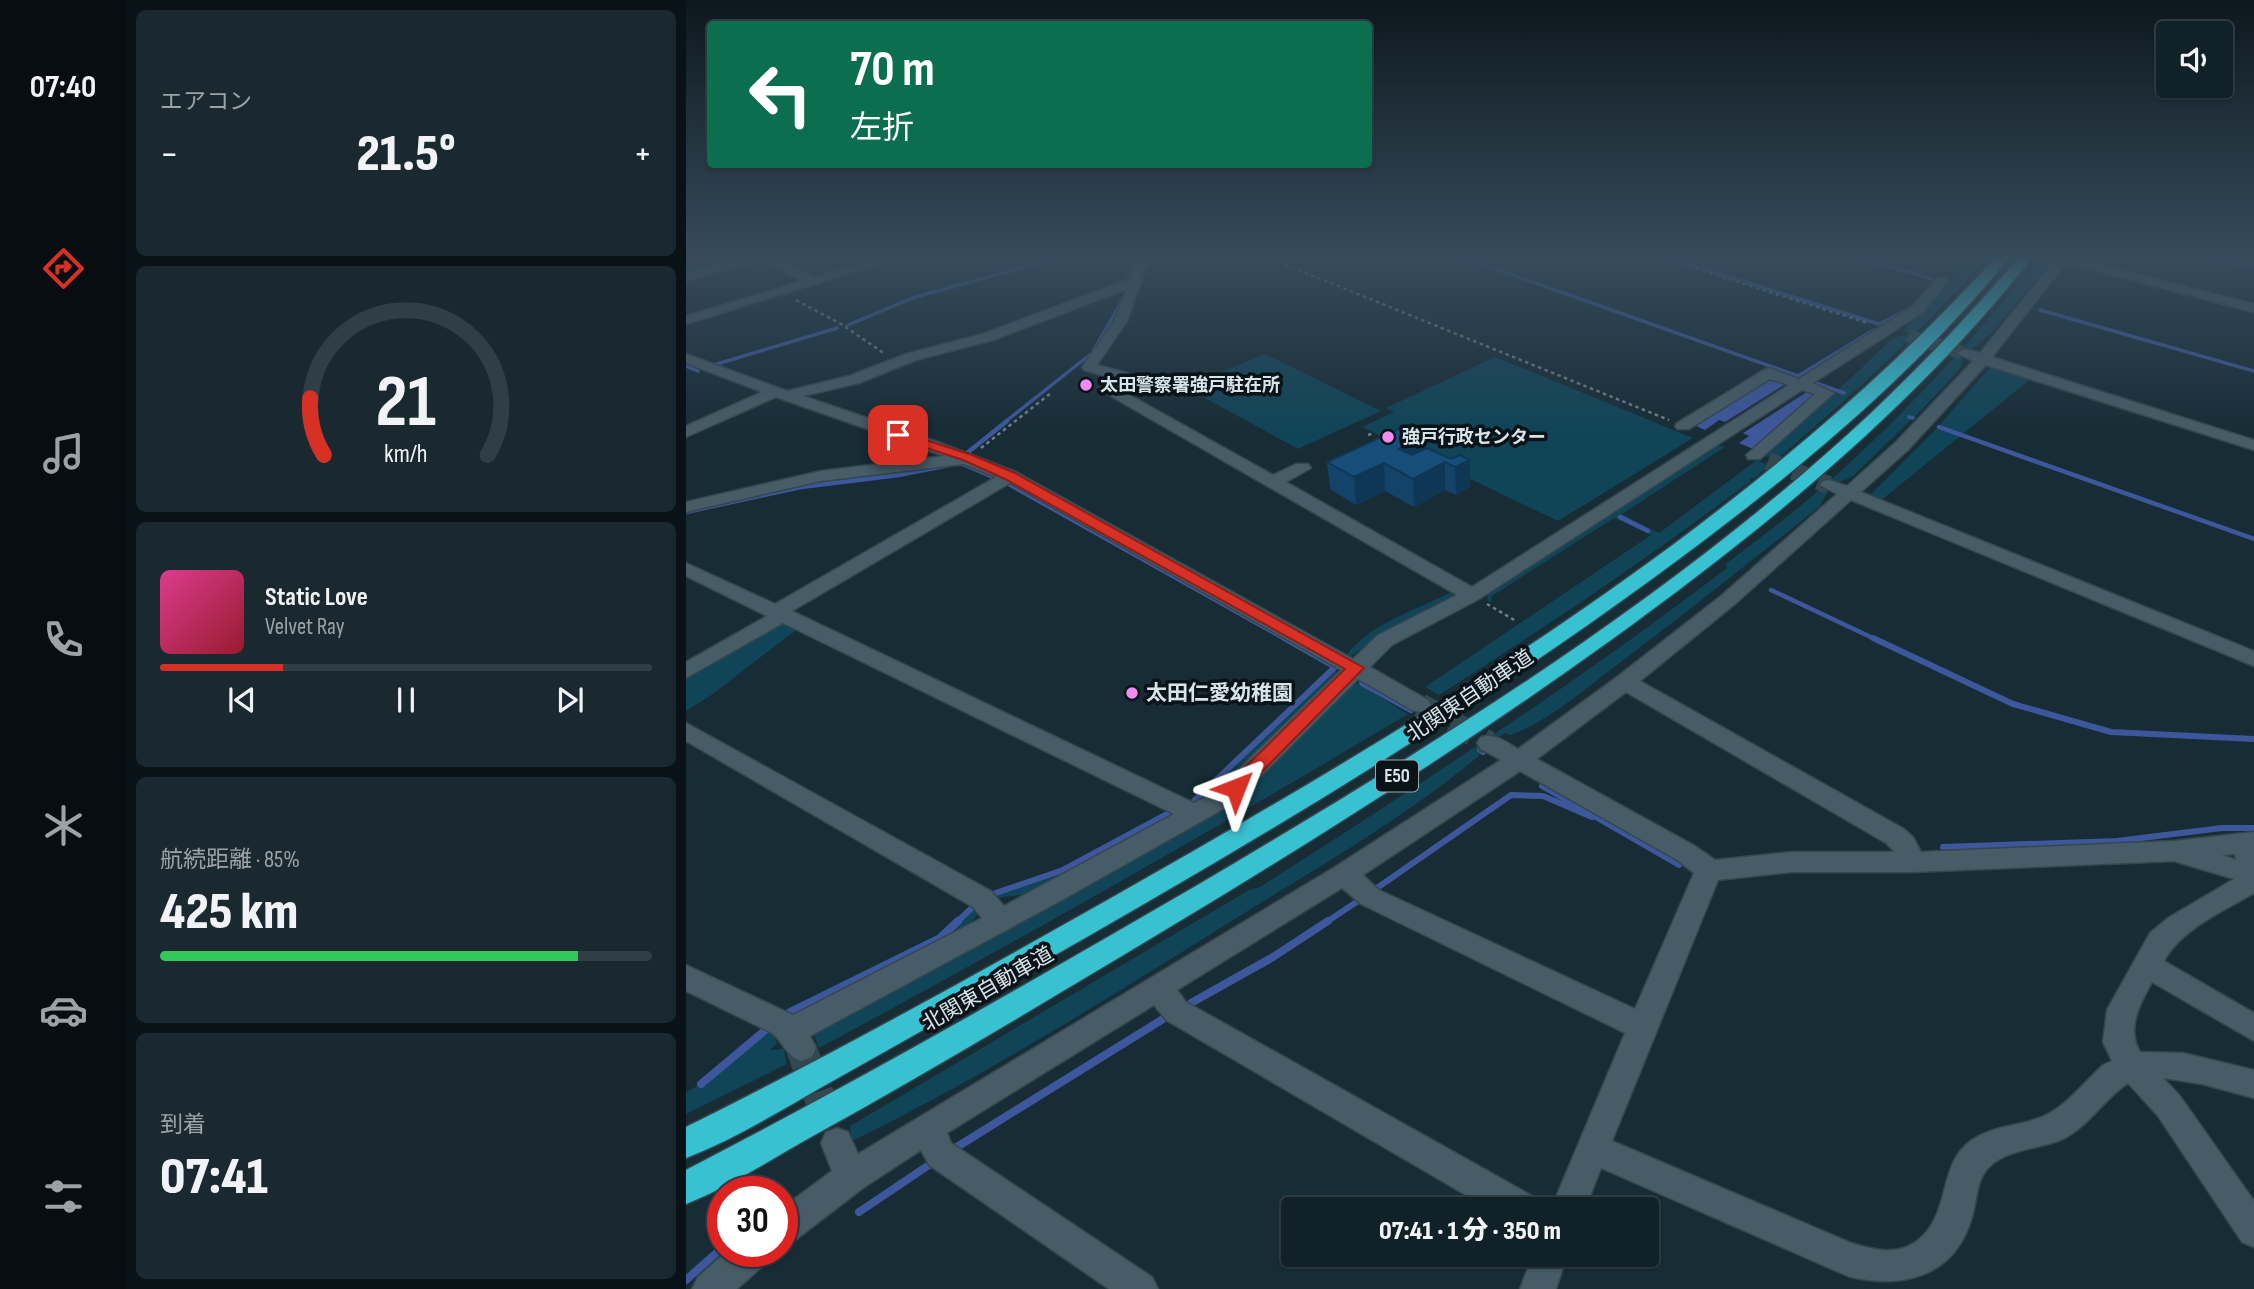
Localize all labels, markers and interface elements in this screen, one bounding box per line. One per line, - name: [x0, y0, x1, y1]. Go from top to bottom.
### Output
- map controls: [2156, 21, 2233, 98]
- button: sound: [2156, 21, 2233, 98]
- text: 70 m: [850, 41, 935, 100]
- icon: left: [735, 49, 826, 140]
- text: 07:40: [30, 68, 96, 107]
- text: エアコン: [160, 88, 252, 116]
- text: 左折: [850, 109, 914, 148]
- text: 21.5°: [356, 123, 456, 186]
- text: −: [160, 132, 179, 177]
- text: +: [633, 132, 652, 177]
- icon: directions: [39, 244, 88, 293]
- text: 21: [376, 359, 436, 447]
- place label: 太田警察署強戸駐在所: [1100, 375, 1280, 396]
- marker: 太田警察署強戸駐在所: [1078, 377, 1094, 393]
- pin: [868, 405, 928, 465]
- icon: arrive: [879, 416, 917, 454]
- place label: 強戸行政センター: [1402, 426, 1546, 448]
- icon: music: [39, 429, 88, 478]
- marker: 強戸行政センター: [1380, 429, 1396, 445]
- text: km/h: [384, 438, 428, 469]
- text: Static Love: [265, 582, 368, 613]
- text: Velvet Ray: [265, 613, 345, 641]
- icon: phone: [39, 615, 88, 664]
- street label: 北関東自動車道: [1402, 645, 1538, 747]
- icon: previous: [223, 681, 261, 719]
- icon: pause: [387, 681, 425, 719]
- icon: next: [551, 681, 589, 719]
- place label: 太田仁愛幼稚園: [1146, 681, 1293, 706]
- marker: 太田仁愛幼稚園: [1124, 685, 1140, 701]
- position arrow: [1199, 751, 1273, 825]
- road number: E50: [1376, 761, 1418, 792]
- icon: climate: [39, 801, 88, 850]
- text: 航続距離 · 85%: [160, 846, 300, 874]
- text: 425 km: [160, 881, 298, 944]
- street label: 北関東自動車道: [918, 941, 1058, 1037]
- icon: car: [39, 986, 88, 1035]
- text: 到着: [160, 1111, 206, 1139]
- text: 07:41: [160, 1146, 268, 1209]
- icon: filters: [39, 1172, 88, 1221]
- speed limit sign: 30: [707, 1176, 798, 1267]
- text: 07:41 · 1 分 · 350 m: [1379, 1216, 1561, 1247]

